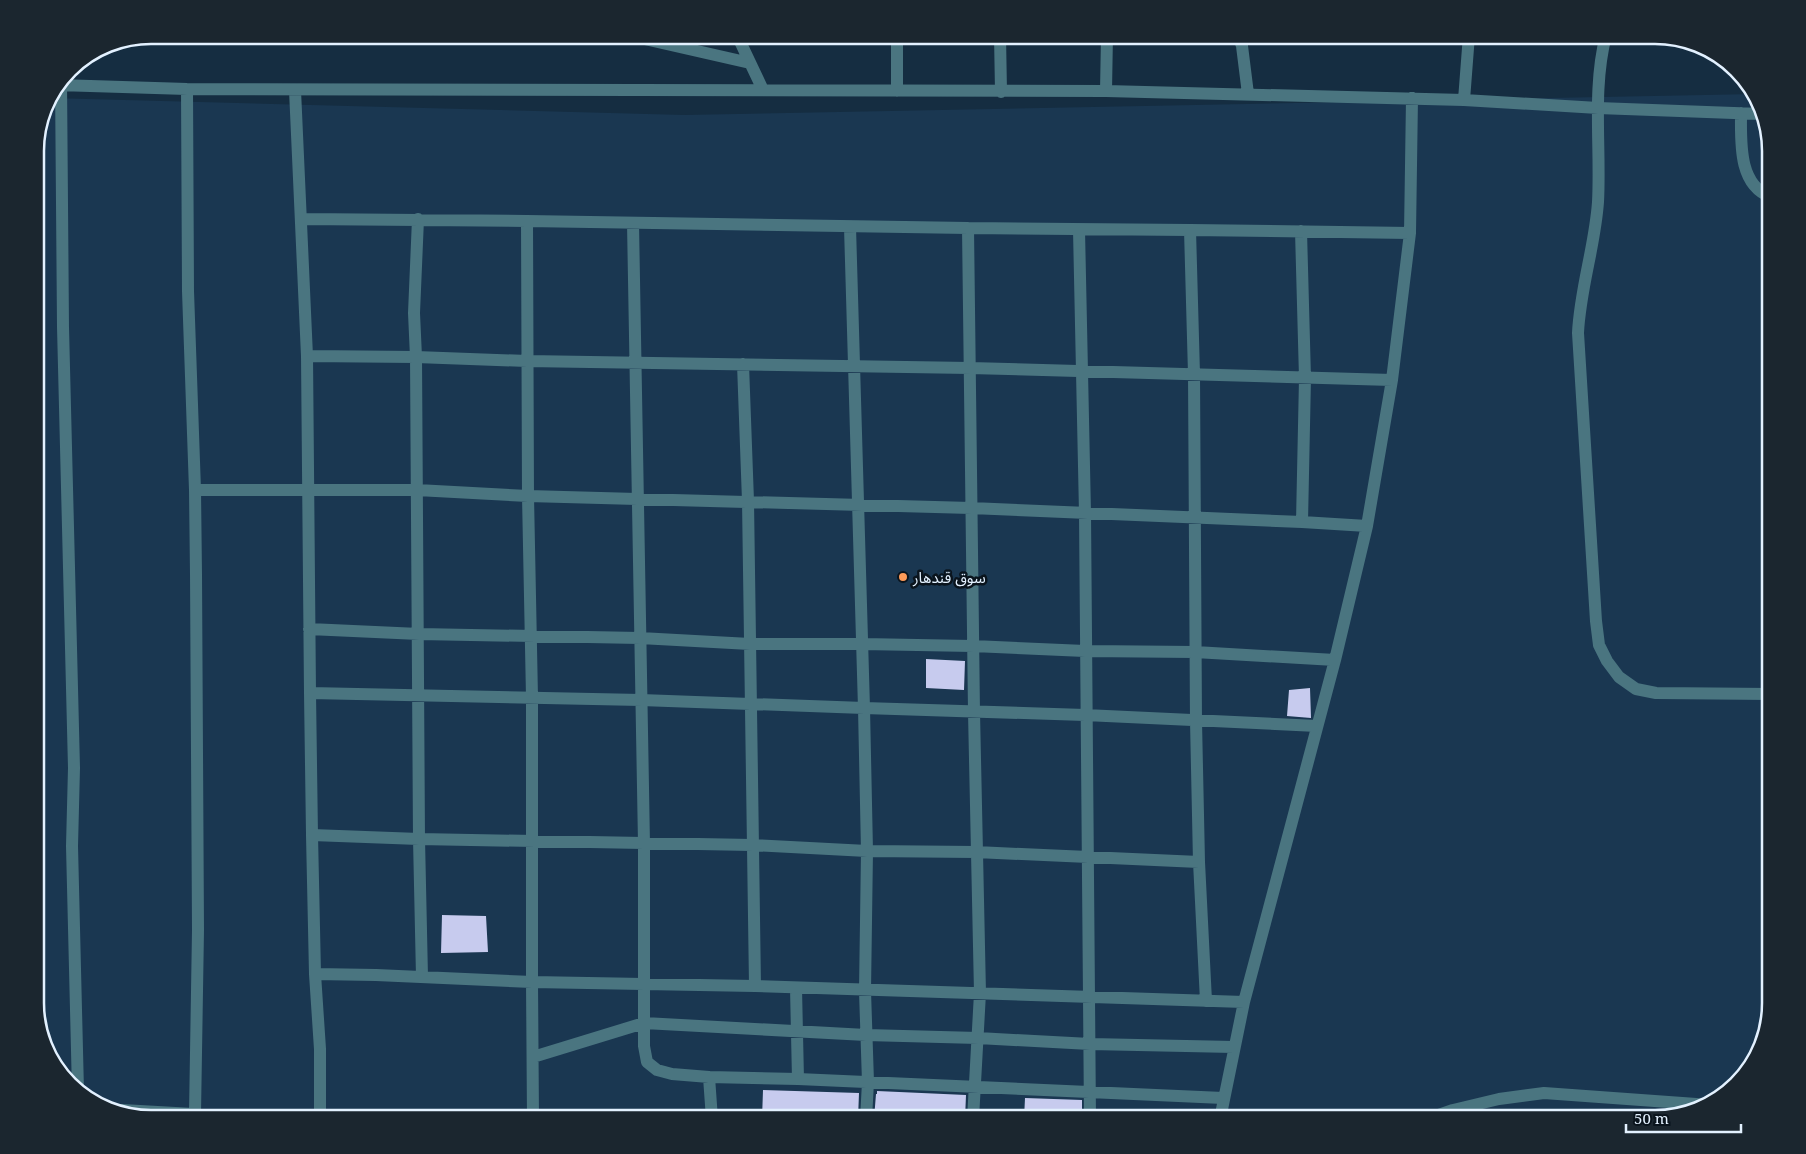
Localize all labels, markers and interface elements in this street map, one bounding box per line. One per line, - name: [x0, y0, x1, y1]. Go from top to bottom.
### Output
- place label: سوق قندهار: [912, 567, 986, 587]
- marker: سوق قندهار: [897, 571, 909, 583]
- scale bar: [1626, 1102, 1741, 1134]
- text: 50 m: [1634, 1108, 1669, 1128]

